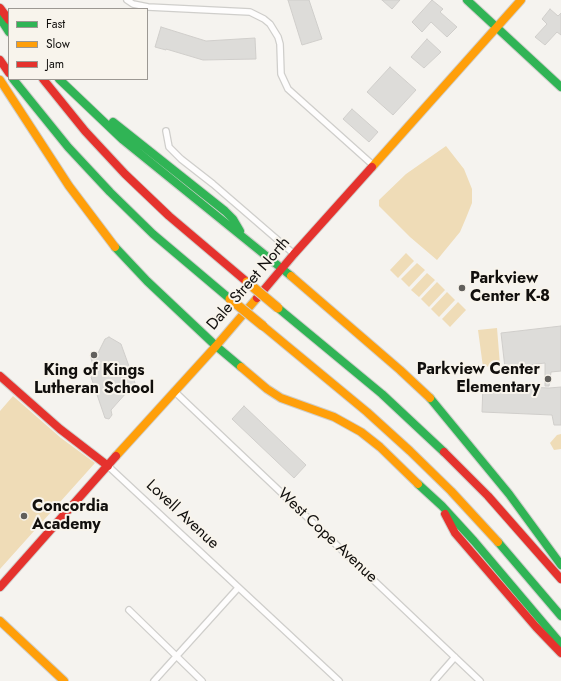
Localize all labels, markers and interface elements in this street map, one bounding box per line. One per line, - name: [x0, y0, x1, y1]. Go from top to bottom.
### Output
- legend: [8, 8, 148, 80]
- text: Fast: [46, 15, 65, 33]
- text: Slow: [46, 35, 70, 53]
- text: Jam: [46, 55, 64, 73]
- street label: Dale Street North: [203, 234, 295, 334]
- place label: Parkview Center K-8: [470, 269, 550, 307]
- marker: Parkview Center K-8: [457, 283, 467, 293]
- marker: King of Kings Lutheran School: [89, 350, 99, 360]
- place label: Parkview Center Elementary: [417, 360, 540, 398]
- place label: King of Kings Lutheran School: [34, 361, 154, 399]
- marker: Parkview Center Elementary: [543, 374, 553, 384]
- street label: Lovell Avenue: [142, 476, 222, 554]
- street label: West Cope Avenue: [273, 485, 381, 587]
- place label: Concordia Academy: [32, 497, 109, 535]
- marker: Concordia Academy: [19, 511, 29, 521]

